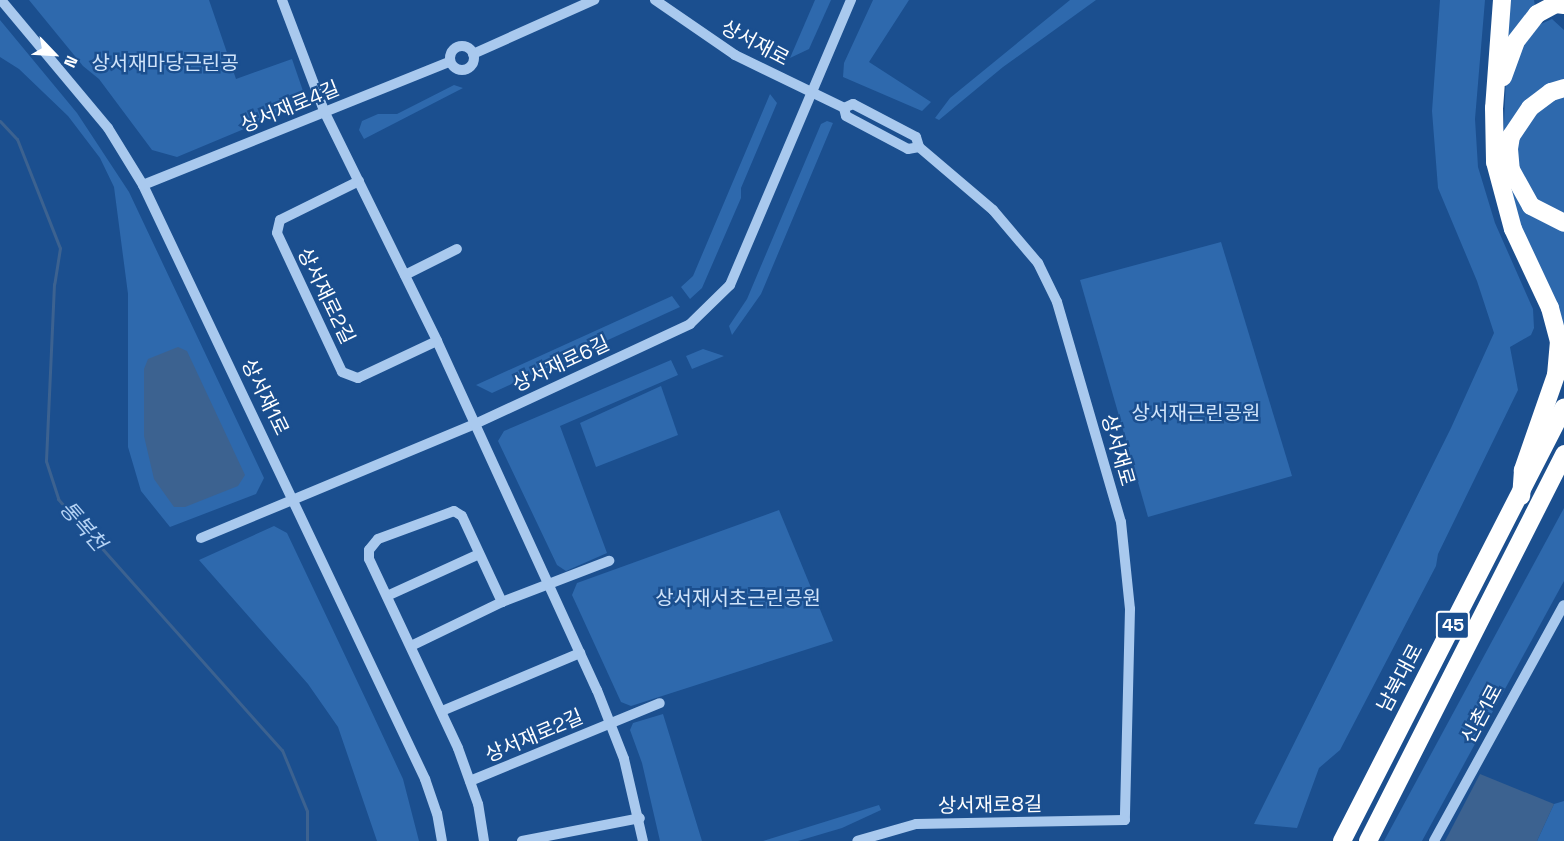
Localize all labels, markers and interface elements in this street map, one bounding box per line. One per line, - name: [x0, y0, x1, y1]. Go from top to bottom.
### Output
- street label: 상서재로: [717, 15, 793, 71]
- north arrow: [24, 24, 84, 84]
- park label: 상서재마당근린공: [91, 51, 239, 75]
- text: N: [59, 53, 83, 71]
- street label: 상서재로4길: [237, 76, 343, 138]
- street label: 상서재로2길: [292, 244, 360, 348]
- street label: 상서재로6길: [509, 331, 613, 397]
- street label: 상서재1로: [236, 355, 294, 439]
- park label: 상서재근린공원: [1132, 401, 1260, 425]
- street label: 상서재로: [1096, 411, 1140, 489]
- water label: 통복천: [54, 496, 112, 556]
- park label: 상서재서초근린공원: [655, 586, 821, 610]
- road number: 45: [1435, 610, 1471, 640]
- street label: 남북대로: [1372, 640, 1428, 716]
- street label: 신촌1로: [1456, 680, 1508, 748]
- street label: 상서재로2길: [481, 705, 587, 767]
- street label: 상서재로8길: [938, 792, 1042, 818]

